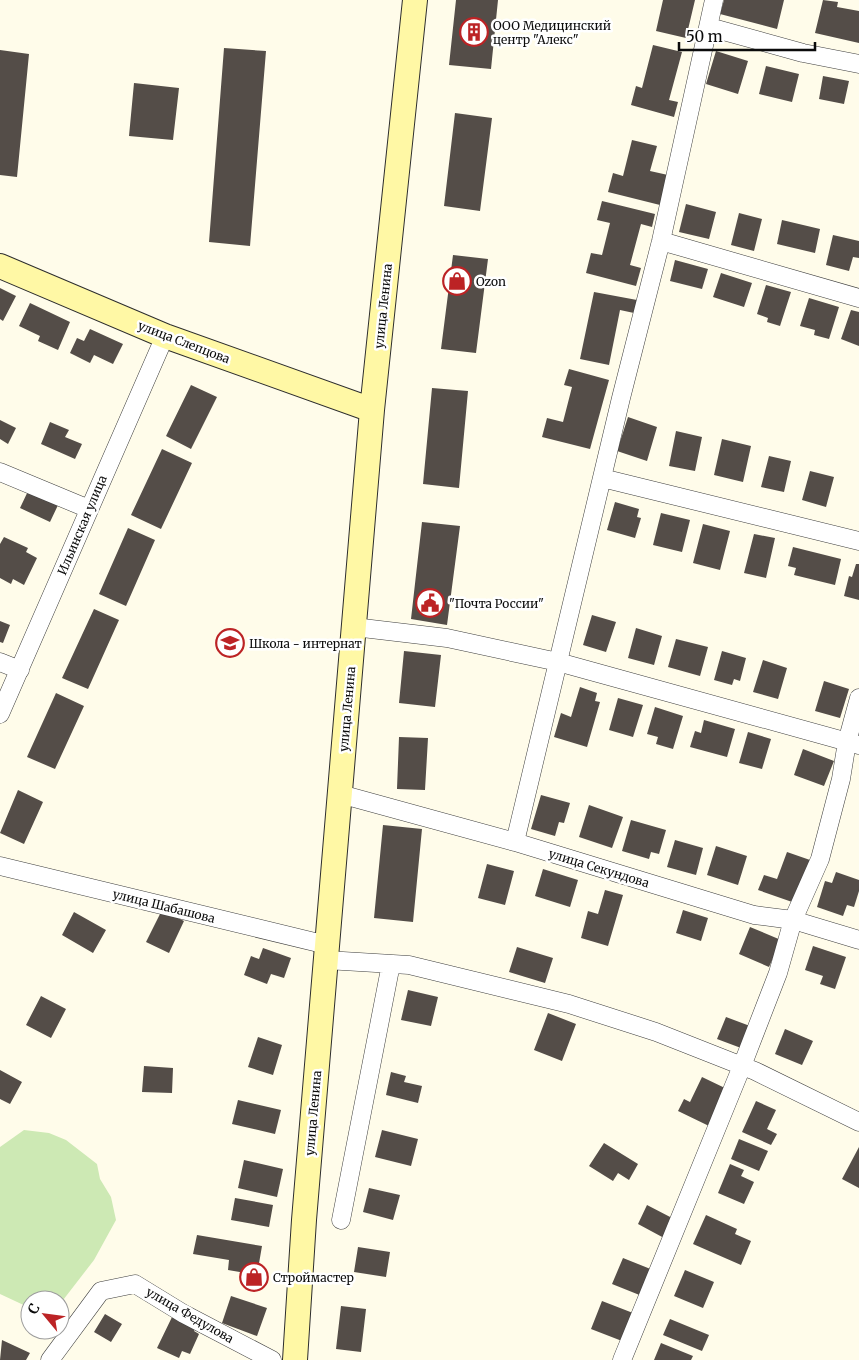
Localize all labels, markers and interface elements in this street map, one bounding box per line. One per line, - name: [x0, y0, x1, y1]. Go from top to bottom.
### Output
- building icon: ООО Медицинский центр "Алекс": [459, 17, 489, 47]
- place label: ООО Медицинский центр "Алекс": [493, 18, 611, 47]
- scale bar: [679, 20, 815, 52]
- text: 50 m: [686, 27, 723, 46]
- street label: улица Ленина: [371, 262, 395, 349]
- shop icon: Ozon: [442, 266, 472, 296]
- place label: Ozon: [476, 274, 506, 289]
- street label: улица Слепцова: [136, 318, 233, 367]
- street label: Ильинская улица: [54, 472, 110, 577]
- public building icon: "Почта России": [415, 588, 445, 618]
- place label: "Почта России": [449, 596, 544, 611]
- school or university icon: Школа - интернат: [215, 628, 245, 658]
- place label: Школа - интернат: [249, 636, 362, 651]
- street label: улица Ленина: [336, 665, 358, 752]
- street label: улица Секундова: [547, 846, 652, 891]
- street label: улица Шабашова: [111, 886, 217, 926]
- street label: улица Ленина: [302, 1069, 324, 1156]
- shop icon: Строймастер: [239, 1262, 269, 1292]
- place label: Строймастер: [273, 1270, 354, 1285]
- street label: улица Федулова: [144, 1284, 237, 1346]
- north arrow: [20, 1290, 70, 1340]
- text: С: [24, 1300, 44, 1317]

